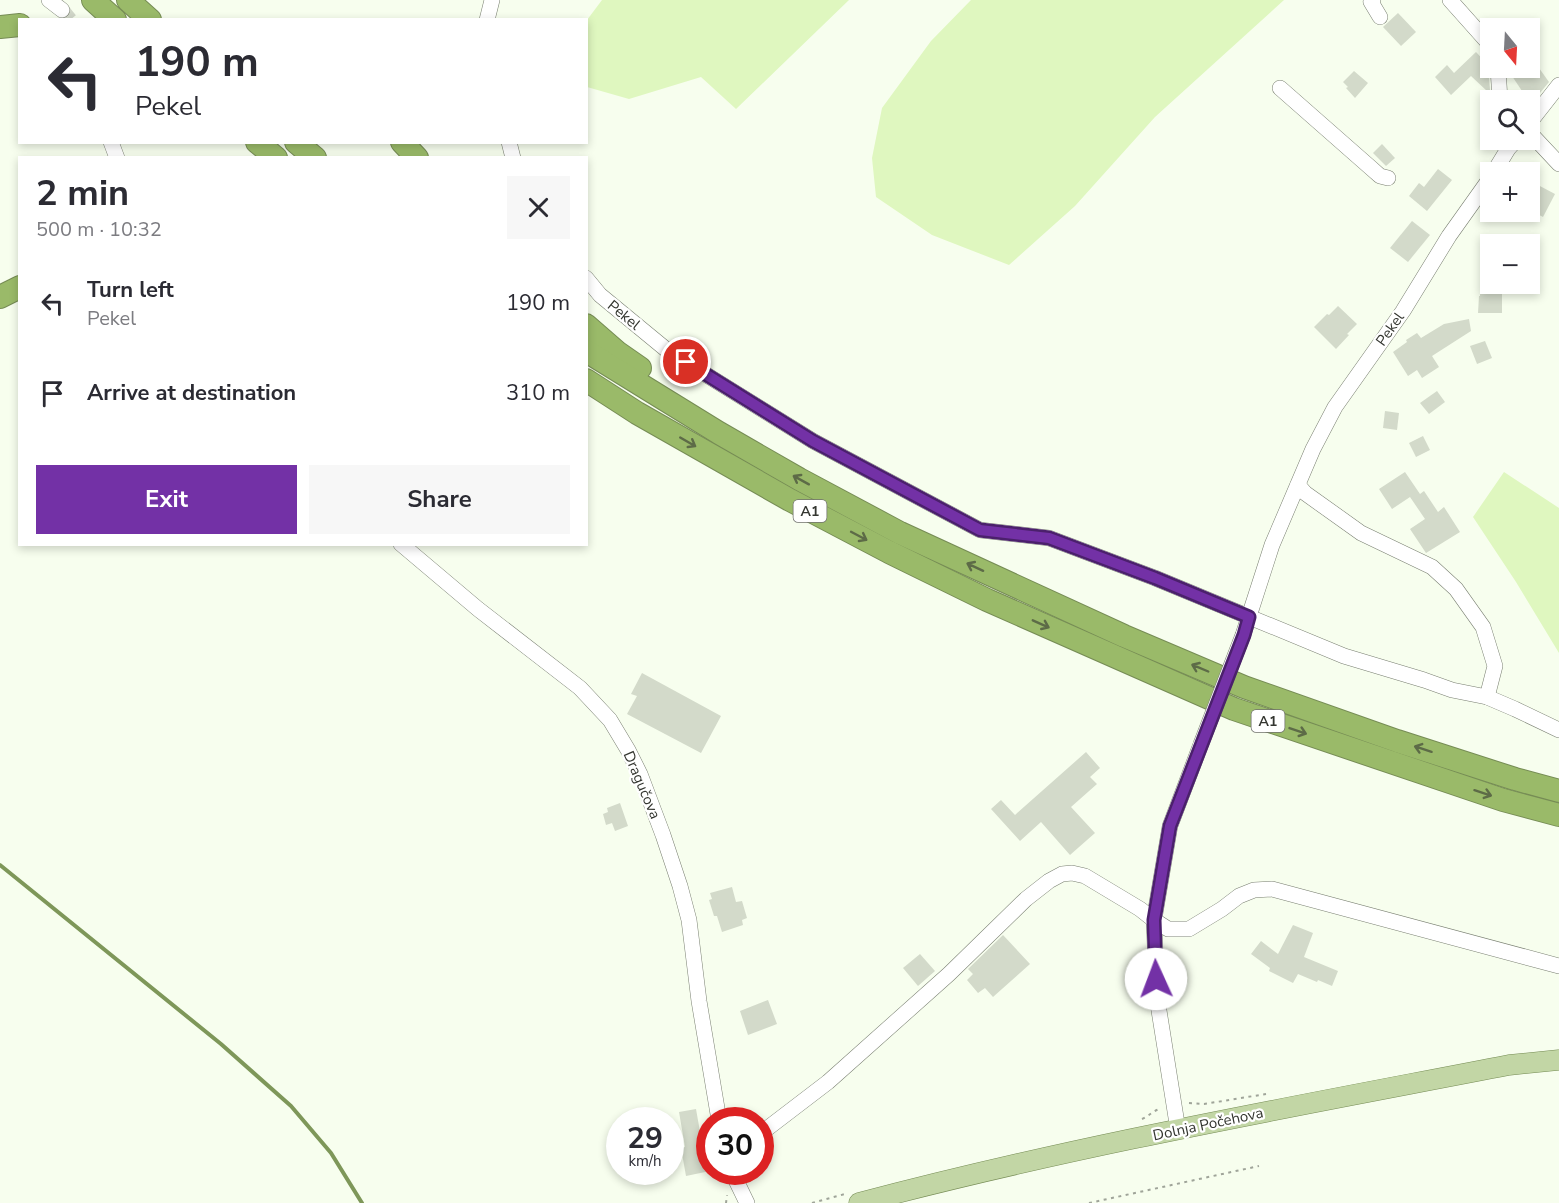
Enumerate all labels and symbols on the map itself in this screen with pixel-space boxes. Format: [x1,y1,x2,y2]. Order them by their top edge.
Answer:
north arrow [1480,18,1540,78]
street label: Pekel [603,296,645,335]
street label: Pekel [1371,308,1409,350]
pin [660,336,711,387]
one-way arrow [679,436,696,448]
one-way arrow [793,474,810,486]
road number: A1 [794,500,826,522]
one-way arrow [849,531,867,543]
one-way arrow [967,561,985,573]
one-way arrow [1031,619,1049,630]
one-way arrow [1192,662,1210,673]
road number: A1 [1252,710,1284,732]
one-way arrow [1288,726,1307,737]
one-way arrow [1414,743,1433,754]
street label: Dragučova [619,748,665,822]
one-way arrow [1473,788,1492,799]
position arrow [1124,947,1188,1011]
street label: Dolnja Počehova [1151,1103,1265,1145]
speed limit sign: 30 [696,1107,774,1185]

